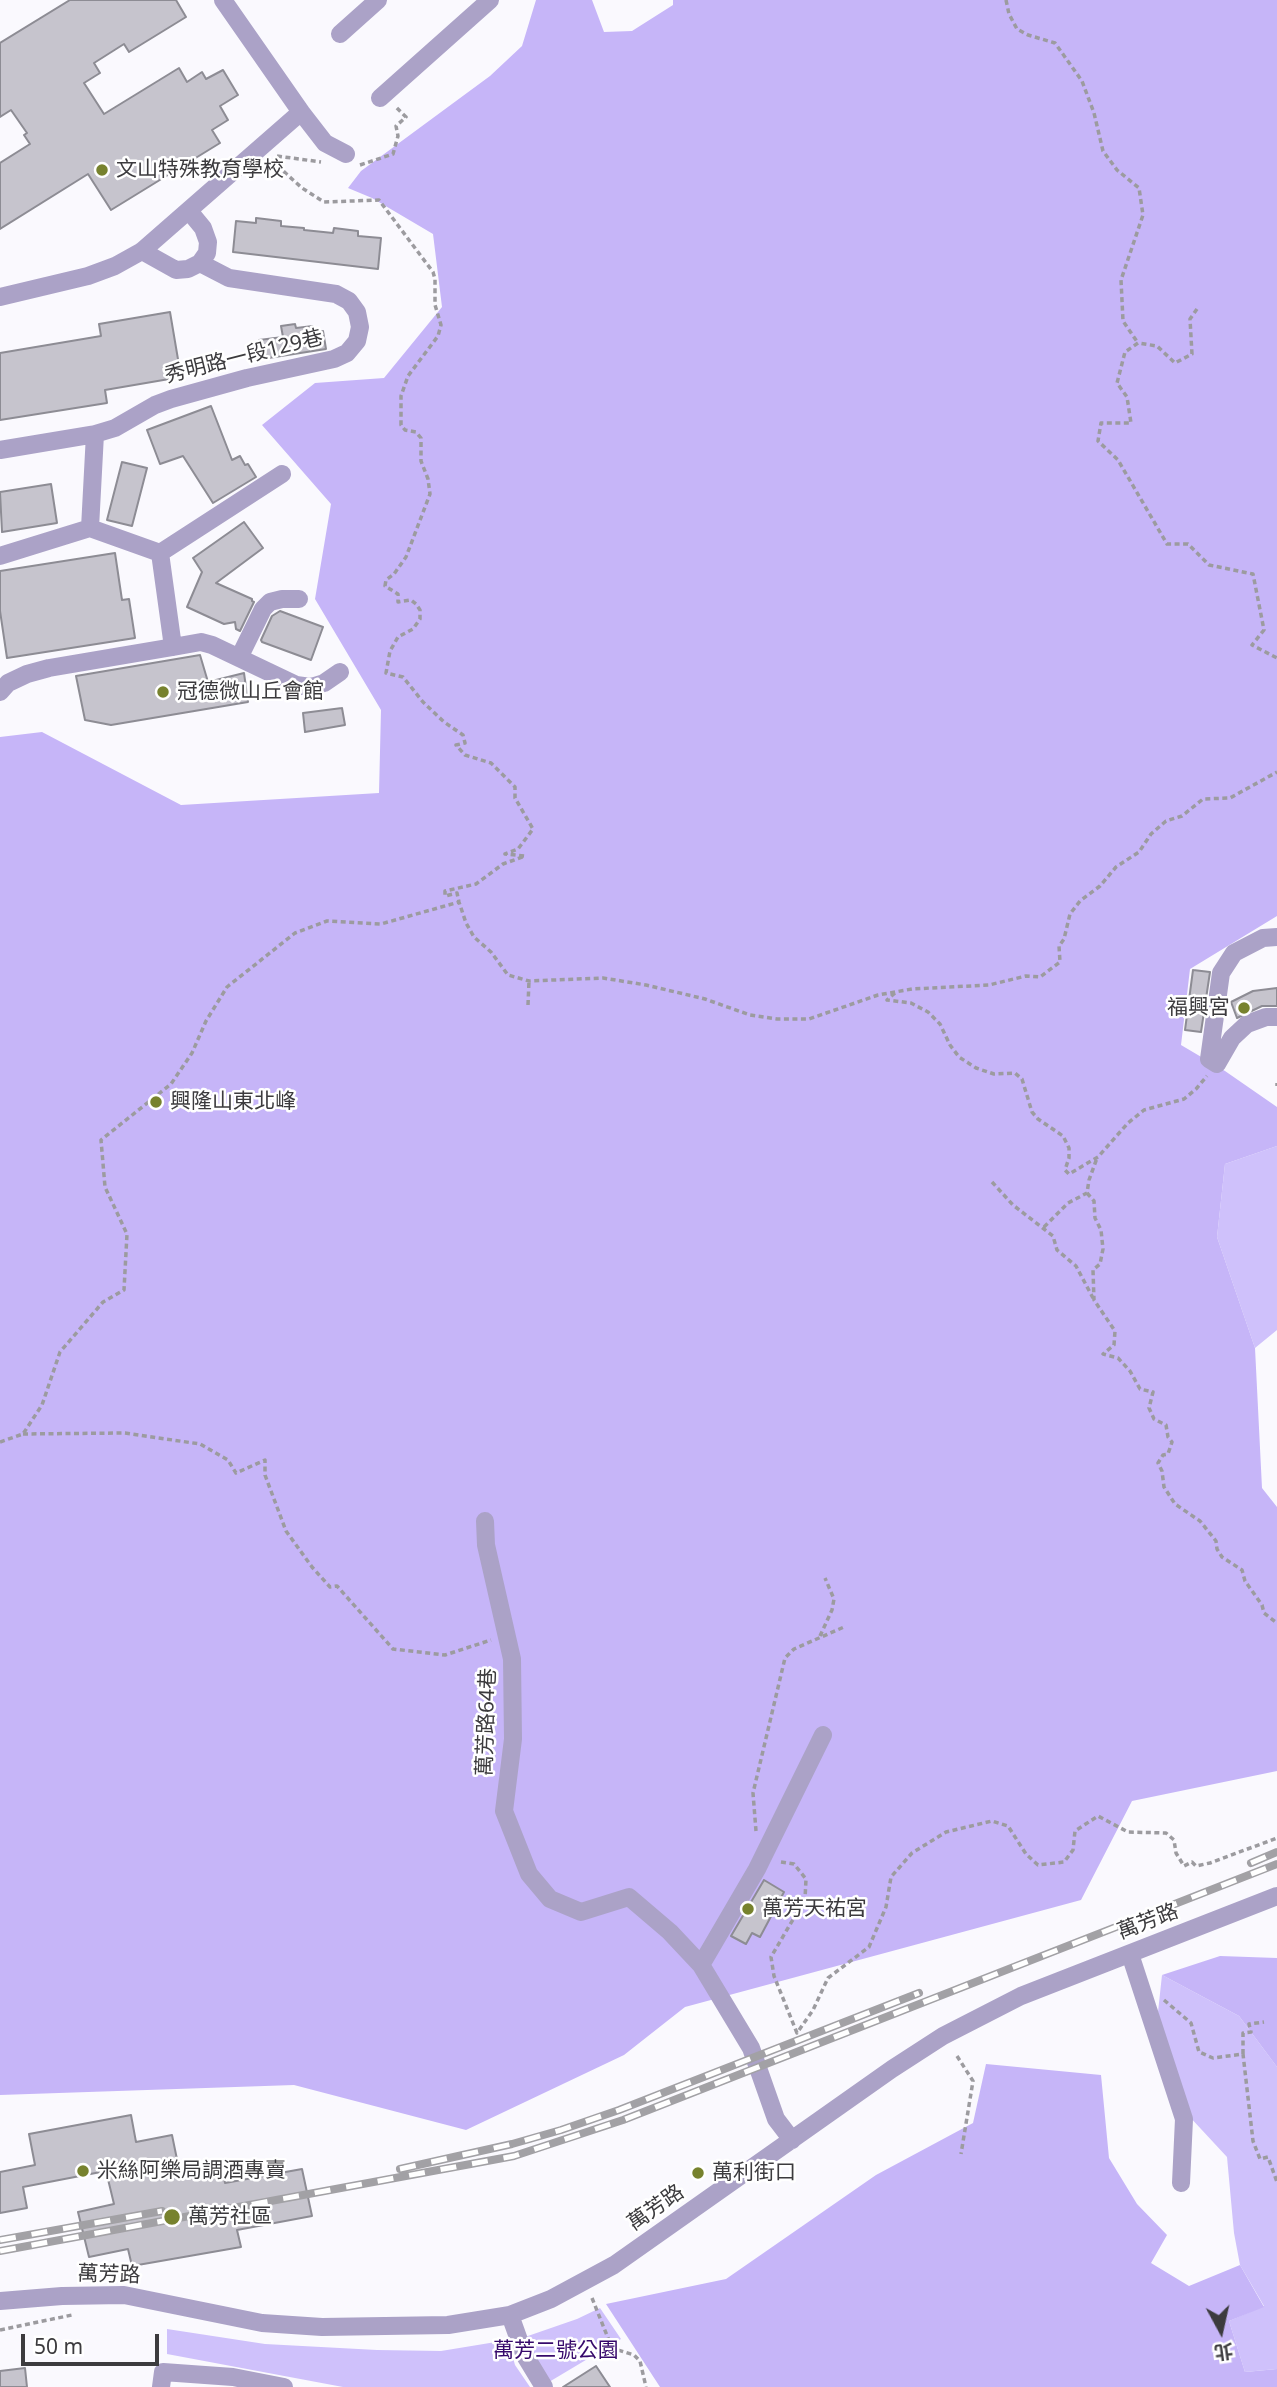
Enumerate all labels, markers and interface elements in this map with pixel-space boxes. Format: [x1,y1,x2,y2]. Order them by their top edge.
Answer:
place label: 文山特殊教育學校 [116,157,284,183]
marker: 文山特殊教育學校 [94,162,110,178]
street label: 秀明路一段129巷 [162,325,326,389]
place label: 冠德微山丘會館 [177,679,324,705]
marker: 冠德微山丘會館 [155,684,171,700]
place label: 福興宮 [1167,995,1230,1021]
marker: 福興宮 [1236,1000,1252,1016]
place label: 興隆山東北峰 [170,1089,296,1115]
marker: 興隆山東北峰 [148,1094,164,1110]
street label: 萬芳路64巷 [473,1668,501,1776]
place label: 萬芳天祐宮 [762,1896,867,1922]
street label: 萬芳路 [1114,1899,1182,1945]
marker: 萬芳天祐宮 [740,1901,756,1917]
place label: 米絲阿樂局調酒專賣 [97,2158,286,2184]
place label: 萬利街口 [712,2160,796,2186]
marker: 米絲阿樂局調酒專賣 [75,2163,91,2179]
marker: 萬利街口 [690,2165,706,2181]
street label: 萬芳路 [623,2180,689,2236]
place label: 萬芳社區 [188,2204,272,2230]
marker: 萬芳社區 [162,2207,182,2227]
street label: 萬芳路 [77,2261,141,2289]
north arrow [1186,2296,1256,2366]
scale bar [24,2320,163,2364]
text: 50 m [34,2332,83,2360]
park label: 萬芳二號公園 [493,2338,619,2364]
text: 北 [1213,2338,1235,2366]

